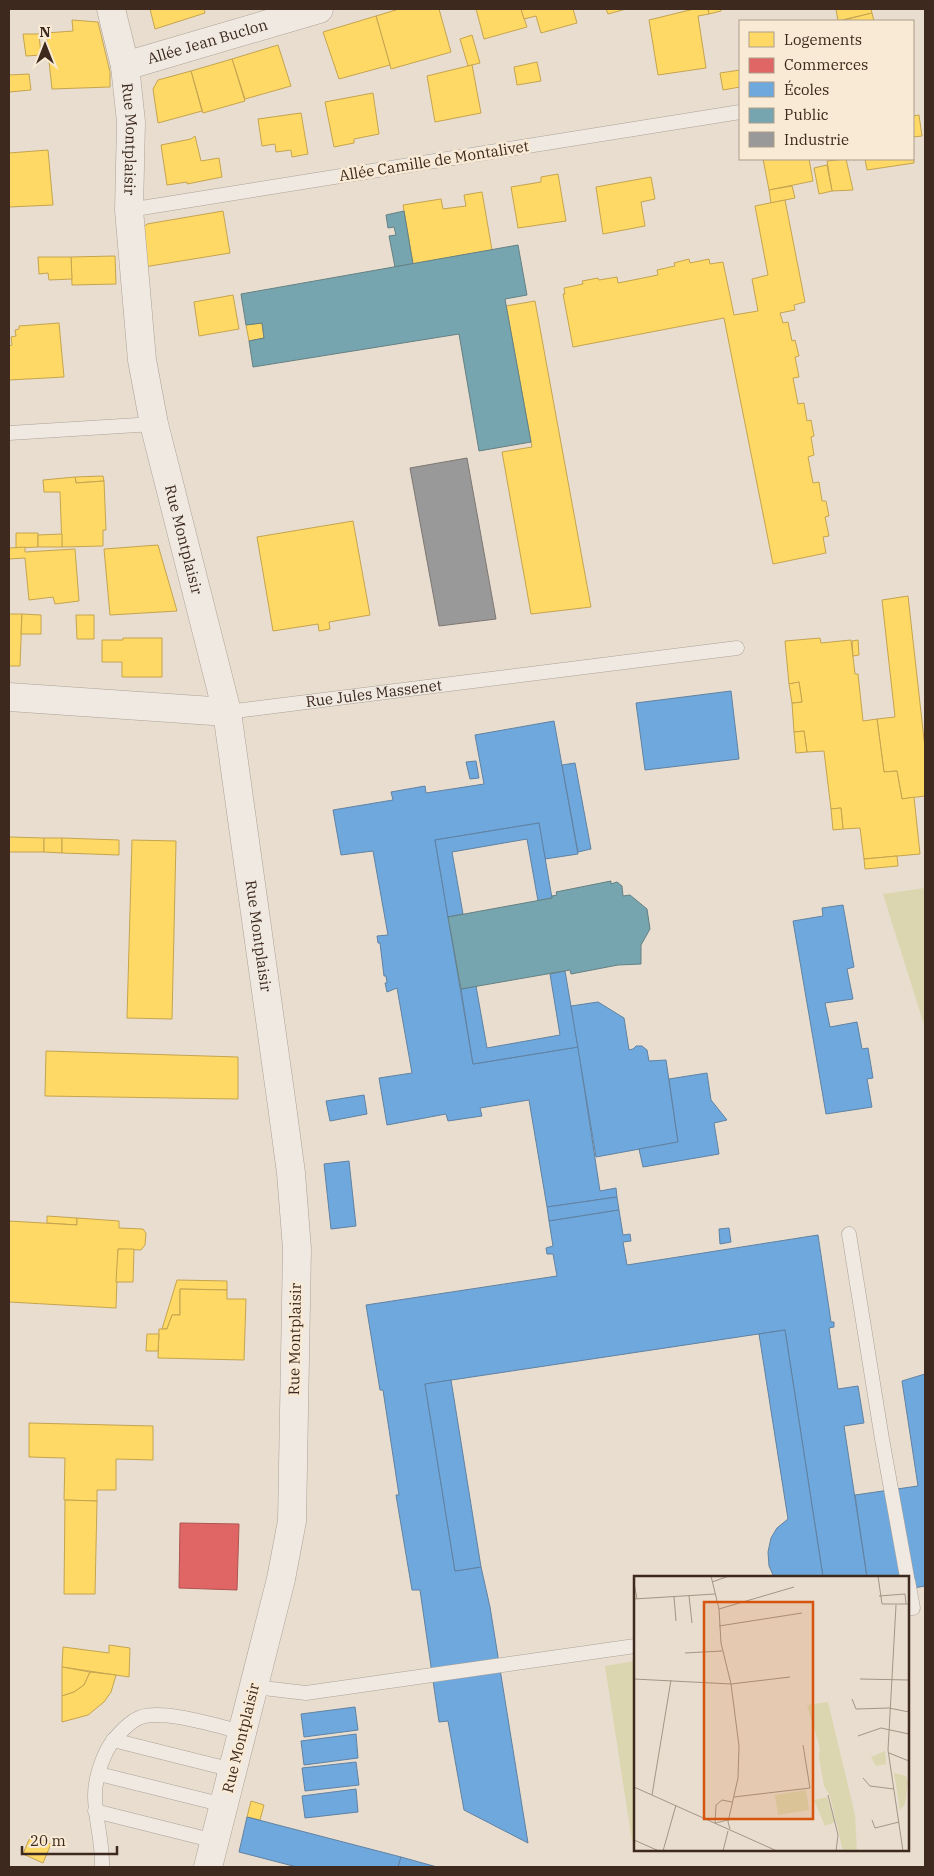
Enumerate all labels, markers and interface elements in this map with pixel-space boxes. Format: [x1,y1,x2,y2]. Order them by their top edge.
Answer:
street label: Allée Jean Buclon [145,15,270,68]
north arrow [20,20,70,70]
legend [739,20,914,160]
text: N [39,23,51,41]
text: Logements [784,30,862,49]
text: Commerces [784,55,868,74]
text: Écoles [784,80,829,99]
street label: Rue Montplaisir [118,82,141,196]
text: Public [784,105,829,124]
text: Industrie [784,130,849,149]
street label: Allée Camille de Montalivet [338,136,530,185]
street label: Rue Montplaisir [161,483,207,597]
street label: Rue Jules Massenet [305,675,443,711]
street label: Rue Montplaisir [242,879,276,993]
street label: Rue Montplaisir [284,1282,305,1395]
inset map [634,1576,909,1851]
street label: Rue Montplaisir [218,1681,263,1795]
scale bar [22,1824,118,1856]
text: 20 m [30,1831,66,1850]

